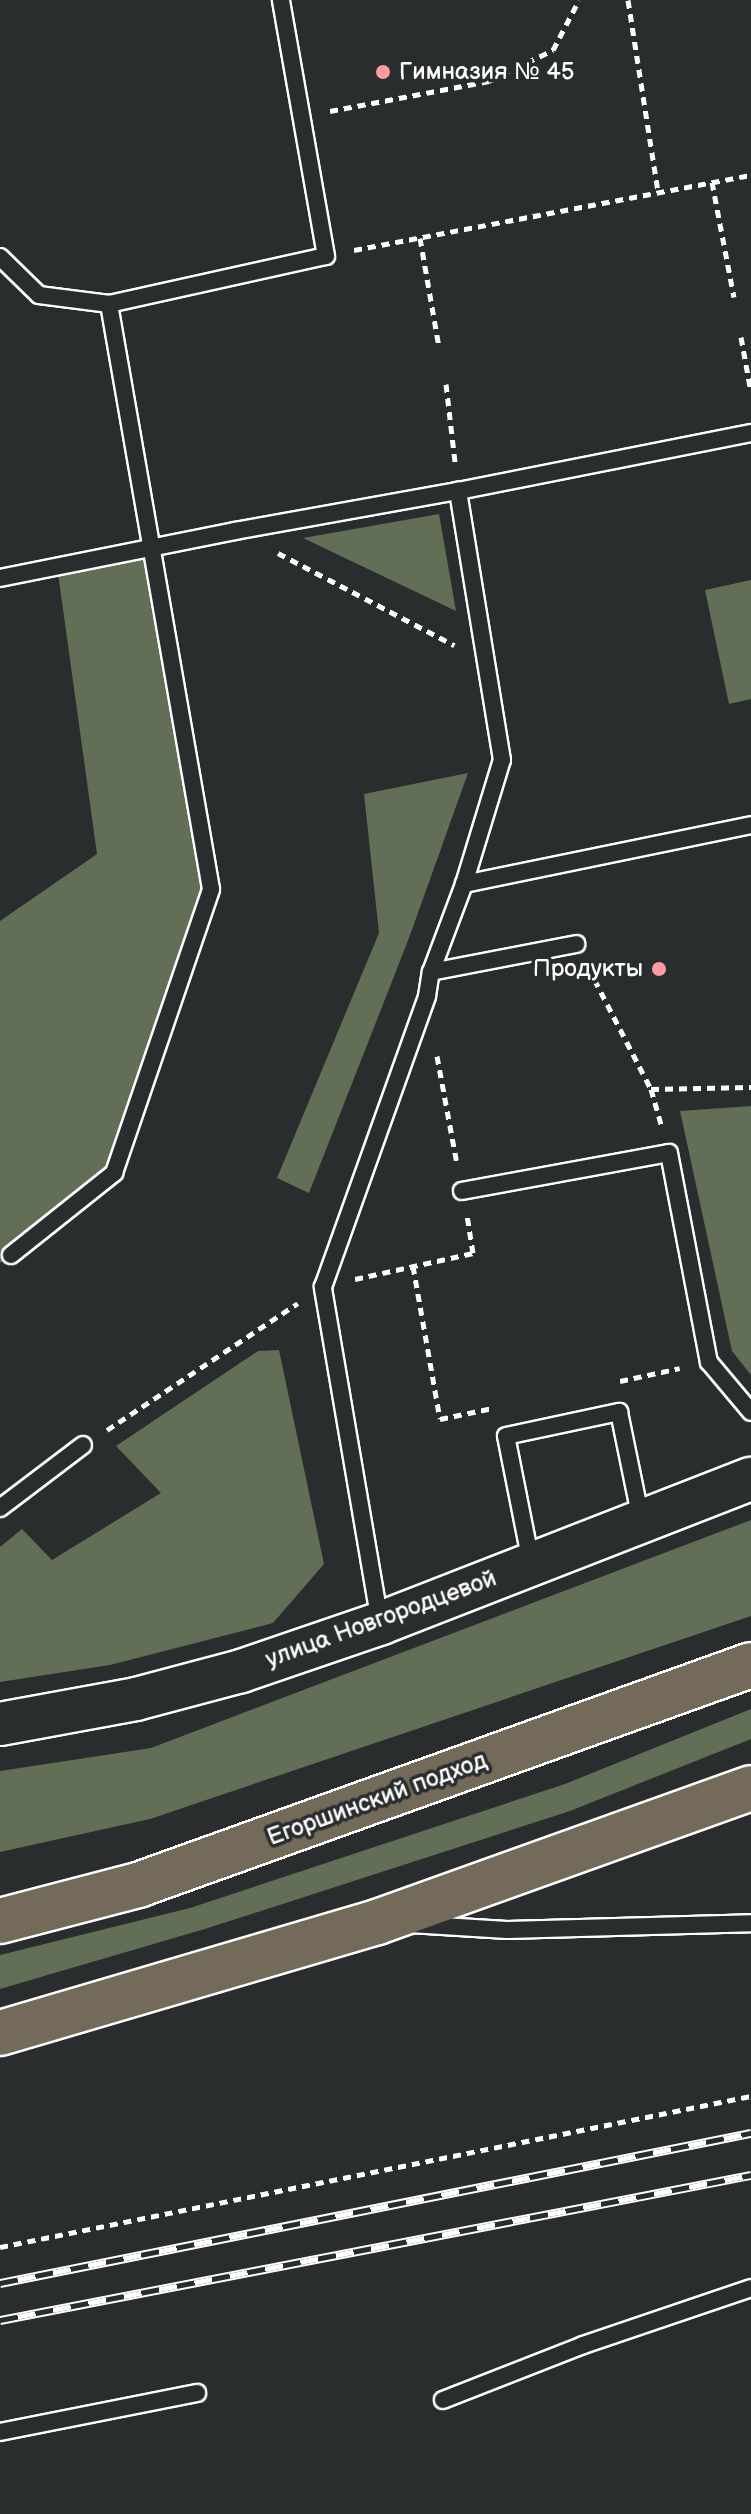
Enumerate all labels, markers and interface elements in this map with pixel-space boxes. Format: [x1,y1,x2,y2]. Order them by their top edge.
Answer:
place label: Гимназия № 45 [399,58,575,86]
marker: Гимназия № 45 [374,63,392,81]
place label: Продукты [533,955,643,983]
marker: Продукты [650,960,668,978]
street label: улица Новгородцевой [262,1564,500,1674]
street label: Егоршинский подход [263,1746,491,1852]

